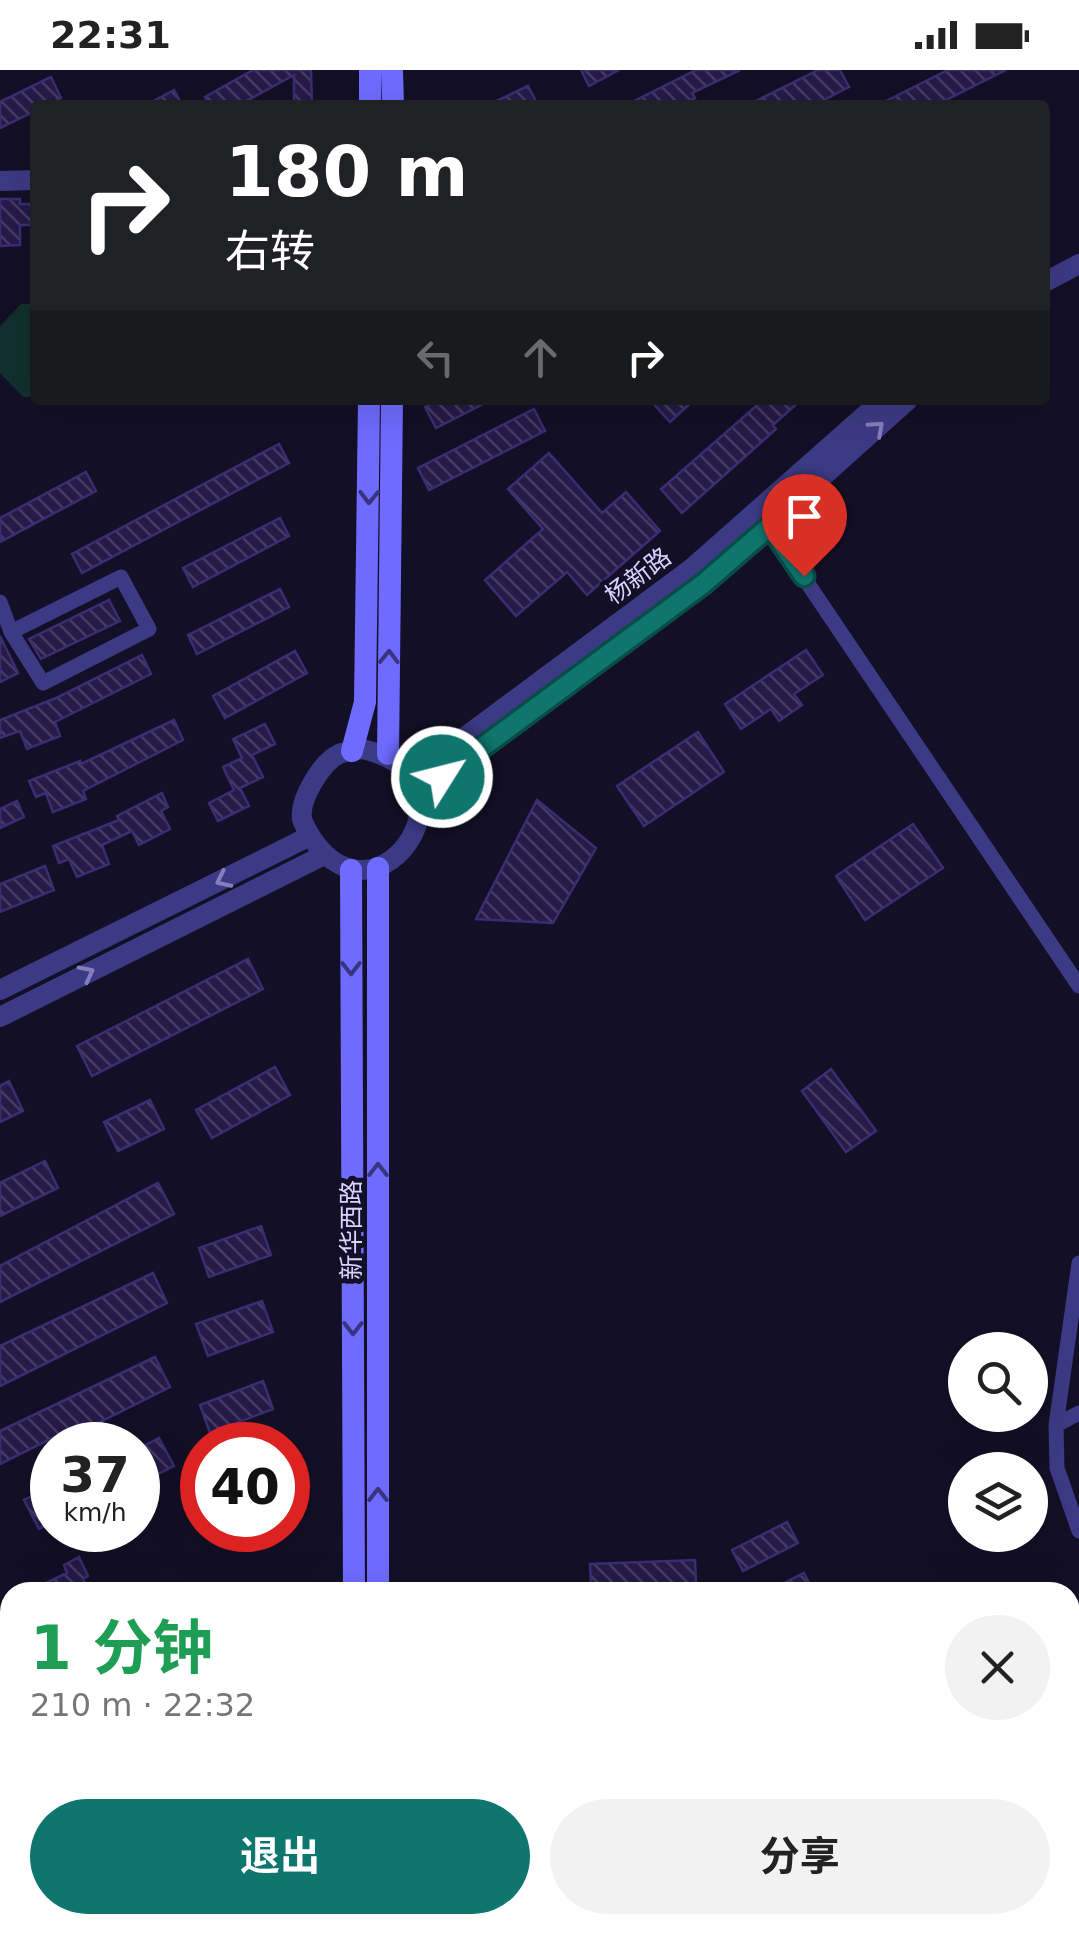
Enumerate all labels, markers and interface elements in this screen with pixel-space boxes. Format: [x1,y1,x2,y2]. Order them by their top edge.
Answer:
text: 22:31 [50,13,171,57]
text: 180 m [225,131,468,213]
icon: right [60,140,190,270]
text: 右转 [225,225,315,278]
icon: left [408,330,463,385]
icon: ahead [513,330,568,385]
icon: right [618,330,673,385]
one-way arrow [865,422,884,440]
pin [762,474,847,577]
icon: arrive [777,489,832,544]
one-way arrow [358,490,379,506]
street label: 杨新路 [599,542,677,610]
one-way arrow [378,648,400,664]
position arrow [390,725,494,829]
one-way arrow [215,867,233,887]
one-way arrow [340,960,362,976]
one-way arrow [77,966,95,985]
one-way arrow [367,1162,389,1178]
street label: 新华西路 [337,1180,366,1280]
one-way arrow [342,1320,364,1336]
map controls [948,1332,1048,1552]
button: search [948,1332,1048,1432]
speed limit sign: 40 [180,1422,310,1552]
text: 37 [60,1446,130,1504]
button: layers [948,1452,1048,1552]
one-way arrow [367,1487,389,1502]
text: km/h [63,1498,127,1527]
text: 1 分钟 [30,1613,213,1683]
button: close [945,1615,1050,1720]
text: 210 m · 22:32 [30,1686,255,1724]
button: 退出 [30,1799,530,1914]
button: 分享 [550,1799,1050,1914]

